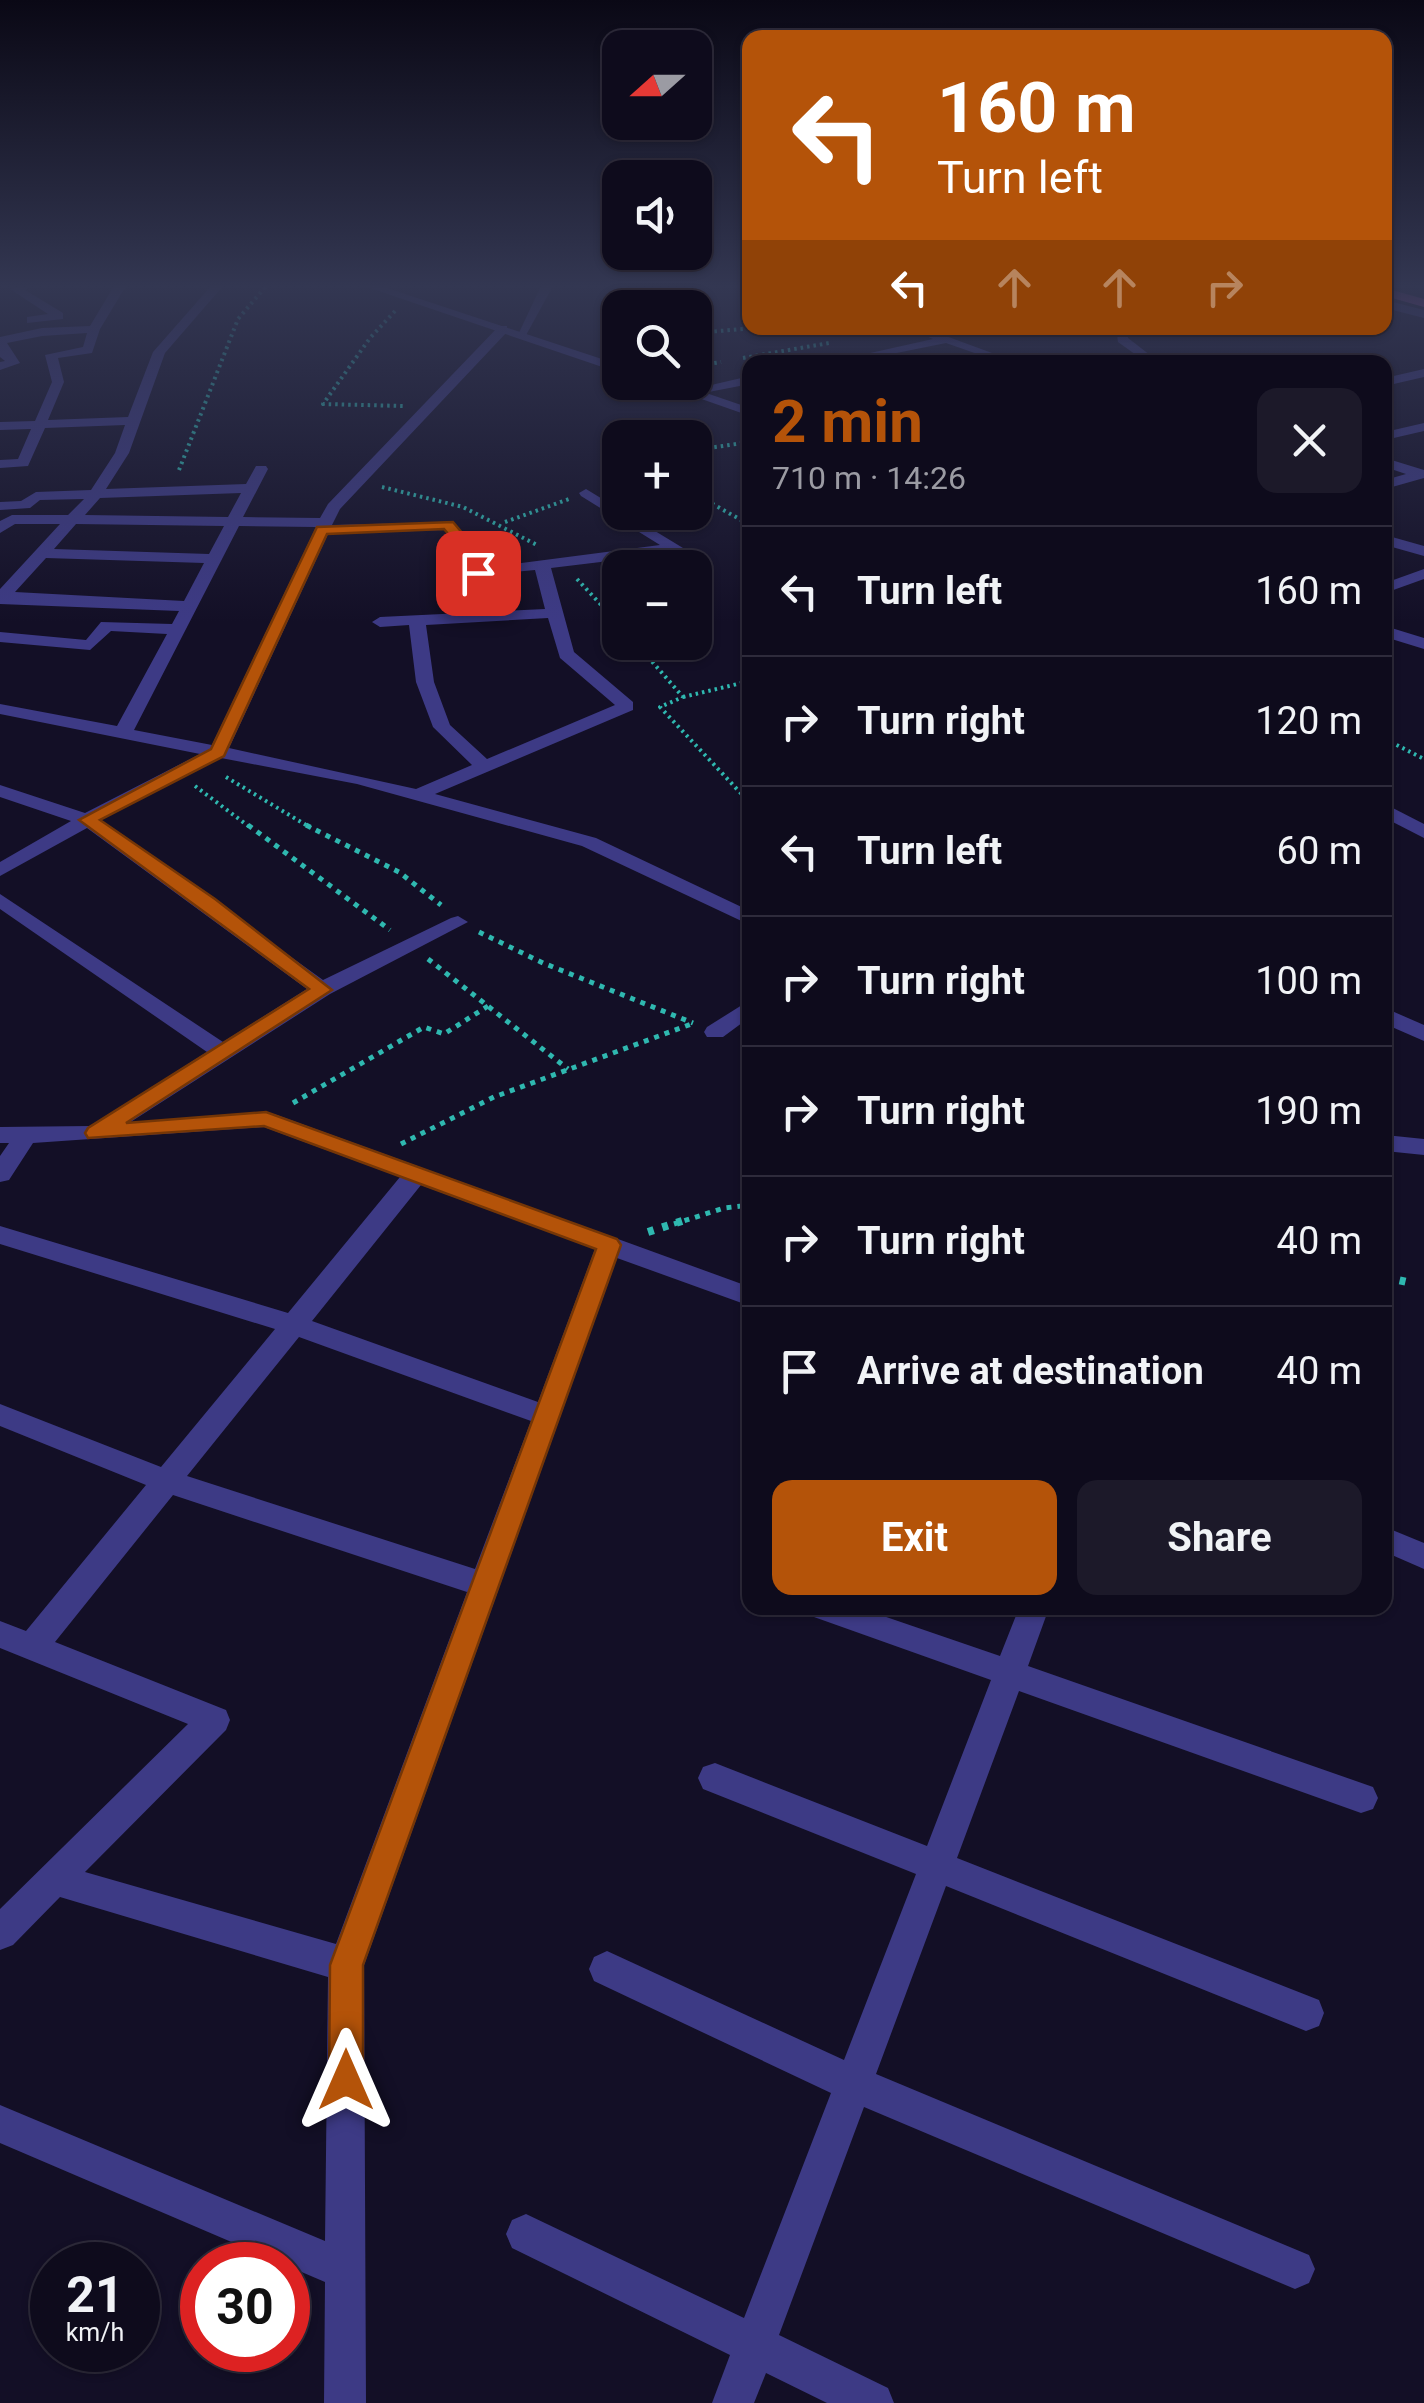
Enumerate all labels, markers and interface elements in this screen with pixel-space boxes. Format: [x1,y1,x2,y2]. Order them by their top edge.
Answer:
north arrow [602,30,712,140]
map controls [602,30,712,660]
text: 160 m [937,67,1136,149]
icon: left [772,70,902,200]
text: Turn left [937,151,1103,204]
button: sound [602,160,712,270]
icon: left [882,260,937,315]
icon: ahead [987,260,1042,315]
icon: ahead [1092,260,1147,315]
icon: right [1197,260,1252,315]
button: search [602,290,712,400]
text: 2 min [772,386,923,457]
button: close [1257,388,1362,493]
button: + [602,420,712,530]
text: 710 m · 14:26 [772,459,966,497]
pin [436,531,521,616]
icon: arrive [451,546,506,601]
button: − [602,550,712,660]
icon: left [772,564,827,619]
text: Turn left [857,569,1002,613]
text: 160 m [1255,569,1362,613]
icon: right [772,694,827,749]
text: Turn right [857,699,1025,743]
text: 120 m [1255,699,1362,743]
icon: left [772,824,827,879]
text: Turn left [857,829,1002,873]
text: 60 m [1277,829,1362,873]
icon: right [772,954,827,1009]
text: Turn right [857,959,1025,1003]
text: 100 m [1255,959,1362,1003]
icon: right [772,1084,827,1139]
text: Turn right [857,1089,1025,1133]
text: 190 m [1255,1089,1362,1133]
icon: right [772,1214,827,1269]
text: Turn right [857,1219,1025,1263]
text: 40 m [1277,1219,1362,1263]
icon: arrive [772,1344,827,1399]
text: Arrive at destination [857,1349,1204,1393]
text: 40 m [1277,1349,1362,1393]
button: Exit [772,1480,1057,1595]
button: Share [1077,1480,1362,1595]
position arrow [294,2028,398,2132]
speed limit sign: 30 [180,2242,310,2372]
text: 21 [66,2266,124,2324]
text: km/h [66,2318,124,2347]

